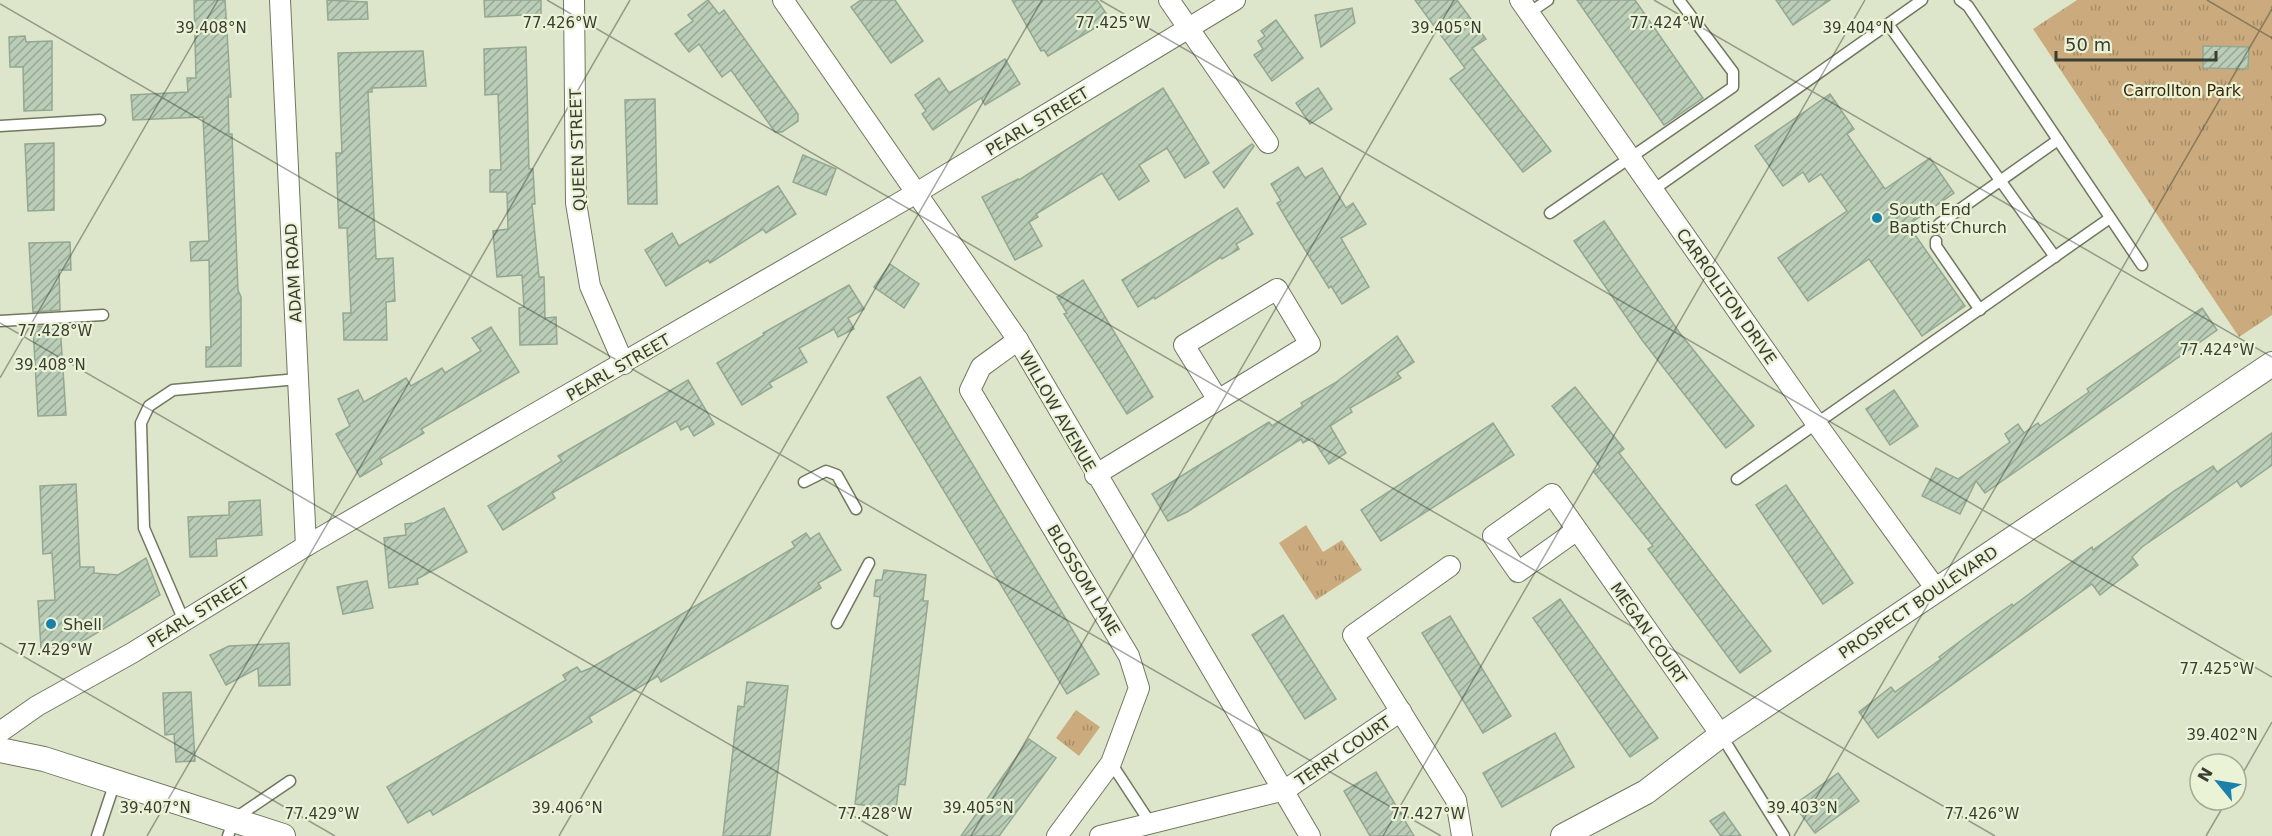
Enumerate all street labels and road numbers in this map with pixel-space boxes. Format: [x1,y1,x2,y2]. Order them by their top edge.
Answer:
street label: PEARL STREET [982,83,1092,160]
street label: QUEEN STREET [566,88,589,212]
street label: ADAM ROAD [281,223,306,323]
street label: CARROLLTON DRIVE [1673,225,1781,368]
street label: PEARL STREET [563,330,674,405]
street label: WILLOW AVENUE [1015,348,1100,475]
street label: BLOSSOM LANE [1043,521,1124,639]
street label: PROSPECT BOULEVARD [1835,542,2001,663]
street label: PEARL STREET [144,573,253,651]
street label: MEGAN COURT [1607,579,1691,688]
street label: TERRY COURT [1291,712,1395,791]

